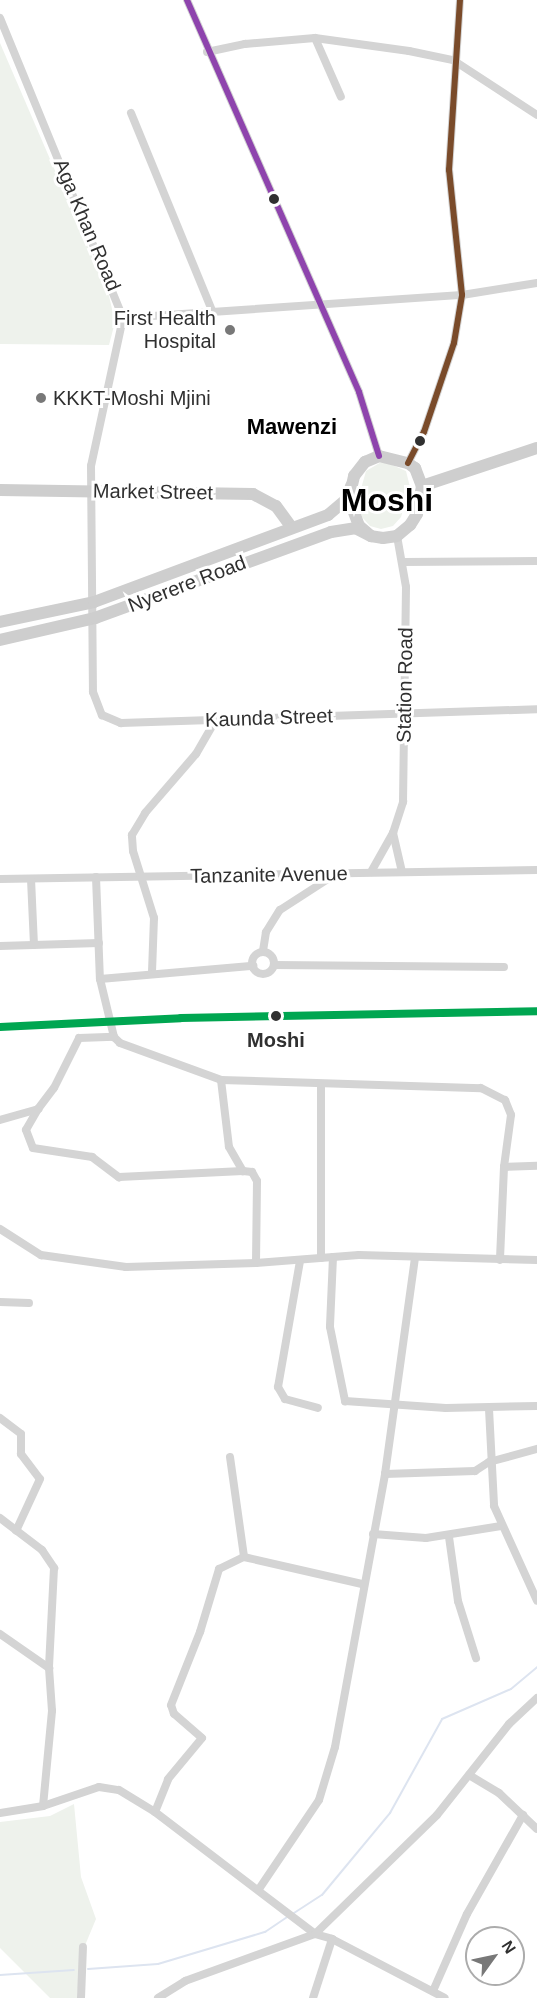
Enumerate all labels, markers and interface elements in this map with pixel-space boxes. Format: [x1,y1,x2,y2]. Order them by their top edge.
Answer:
street label: Aga Khan Road [48,155,126,295]
unlabelled marker [268,193,280,205]
place label: First Health Hospital [114,306,216,353]
marker: First Health Hospital [221,321,239,339]
place label: KKKT-Moshi Mjini [53,386,211,410]
marker: KKKT-Moshi Mjini [34,391,48,405]
district label: Mawenzi [247,414,337,440]
unlabelled marker [414,435,426,447]
street label: Market Street [93,479,213,505]
district label: Moshi [341,481,433,519]
street label: Nyerere Road [125,550,249,618]
street label: Station Road [392,627,418,743]
street label: Kaunda Street [205,704,333,732]
street label: Tanzanite Avenue [189,862,349,888]
marker: Moshi [267,1007,285,1025]
place label: Moshi [247,1028,305,1052]
north arrow [465,1926,525,1986]
text: N [499,1938,519,1956]

